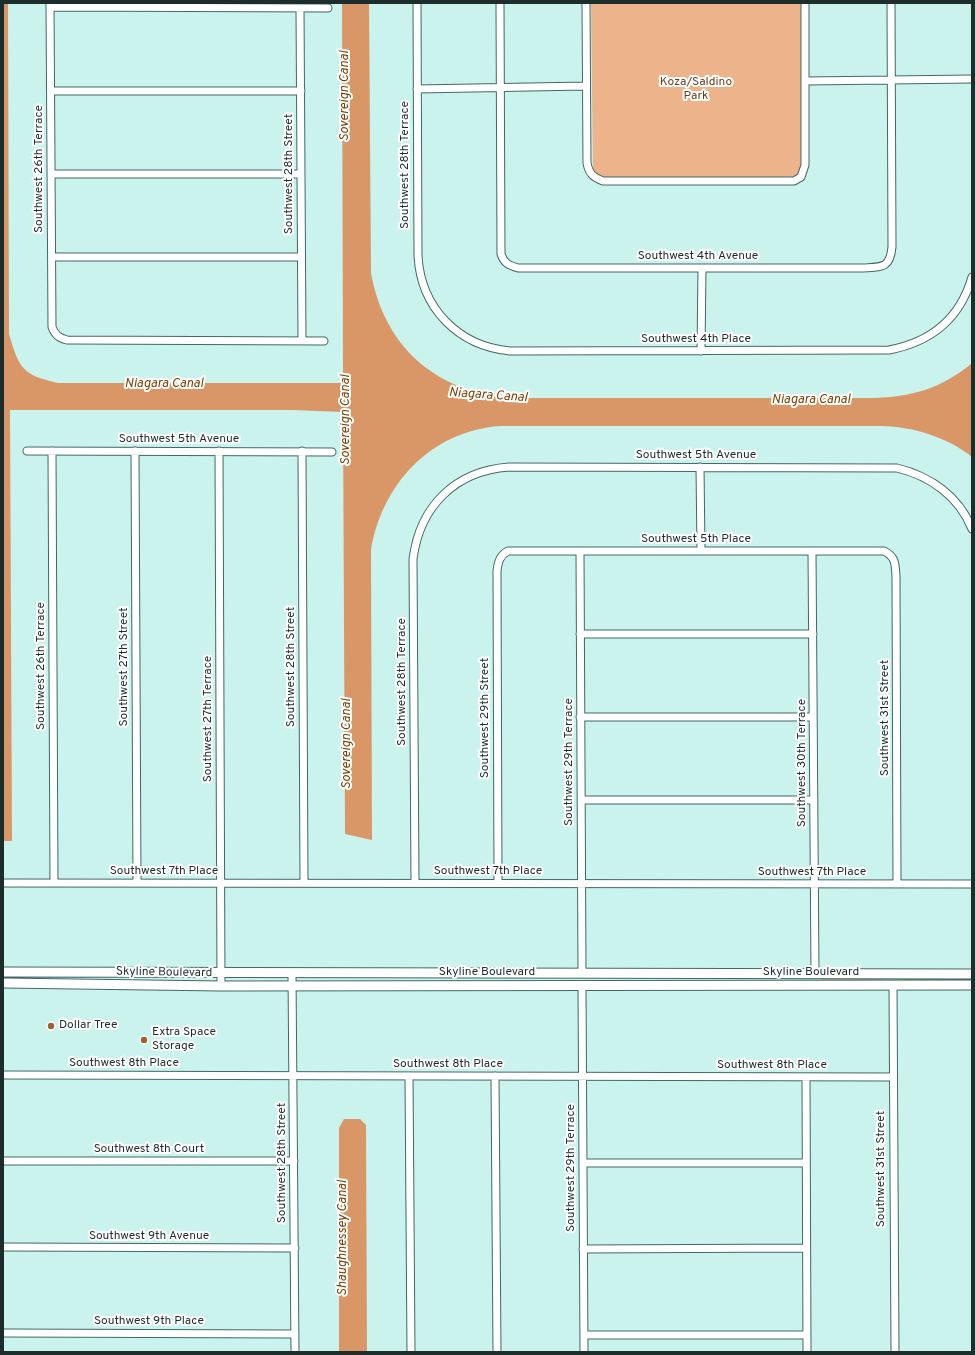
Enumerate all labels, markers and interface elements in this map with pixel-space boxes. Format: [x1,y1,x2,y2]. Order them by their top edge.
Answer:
water label: Sovereign Canal [337,51,353,141]
park label: Koza/Saldino Park [660,76,732,104]
street label: Southwest 28th Terrace [399,101,413,229]
street label: Southwest 26th Terrace [33,105,47,233]
street label: Southwest 28th Street [283,114,297,234]
street label: Southwest 4th Avenue [638,250,758,264]
street label: Southwest 4th Place [641,333,751,347]
water label: Sovereign Canal [338,375,354,465]
water label: Niagara Canal [125,376,203,392]
water label: Niagara Canal [448,385,528,407]
water label: Niagara Canal [772,392,850,408]
street label: Southwest 5th Avenue [119,433,239,447]
street label: Southwest 5th Avenue [636,449,756,463]
street label: Southwest 5th Place [641,533,751,547]
street label: Southwest 26th Terrace [35,602,49,730]
street label: Southwest 27th Street [118,607,132,727]
street label: Southwest 28th Street [285,607,299,727]
street label: Southwest 28th Terrace [396,618,410,746]
street label: Southwest 27th Terrace [202,656,216,782]
street label: Southwest 29th Street [479,658,493,778]
street label: Southwest 31st Street [879,660,893,776]
street label: Southwest 29th Terrace [563,698,577,826]
water label: Sovereign Canal [339,699,355,789]
street label: Southwest 30th Terrace [796,699,810,827]
street label: Southwest 7th Place [110,865,218,879]
street label: Southwest 7th Place [434,865,542,879]
street label: Southwest 7th Place [758,866,866,880]
street label: Skyline Boulevard [116,965,212,981]
street label: Skyline Boulevard [439,966,535,980]
street label: Skyline Boulevard [763,966,859,980]
place label: Dollar Tree [59,1019,117,1033]
marker: Dollar Tree [46,1021,56,1031]
place label: Extra Space Storage [152,1026,216,1054]
marker: Extra Space Storage [139,1035,149,1045]
street label: Southwest 8th Place [69,1057,179,1071]
street label: Southwest 8th Place [393,1058,503,1072]
street label: Southwest 8th Place [717,1059,827,1073]
street label: Southwest 28th Street [276,1103,290,1223]
street label: Southwest 29th Terrace [565,1104,579,1232]
street label: Southwest 31st Street [875,1111,889,1227]
street label: Southwest 8th Court [94,1143,204,1157]
water label: Shaughnessey Canal [335,1180,351,1296]
street label: Southwest 9th Avenue [89,1230,209,1244]
street label: Southwest 9th Place [94,1315,204,1329]

